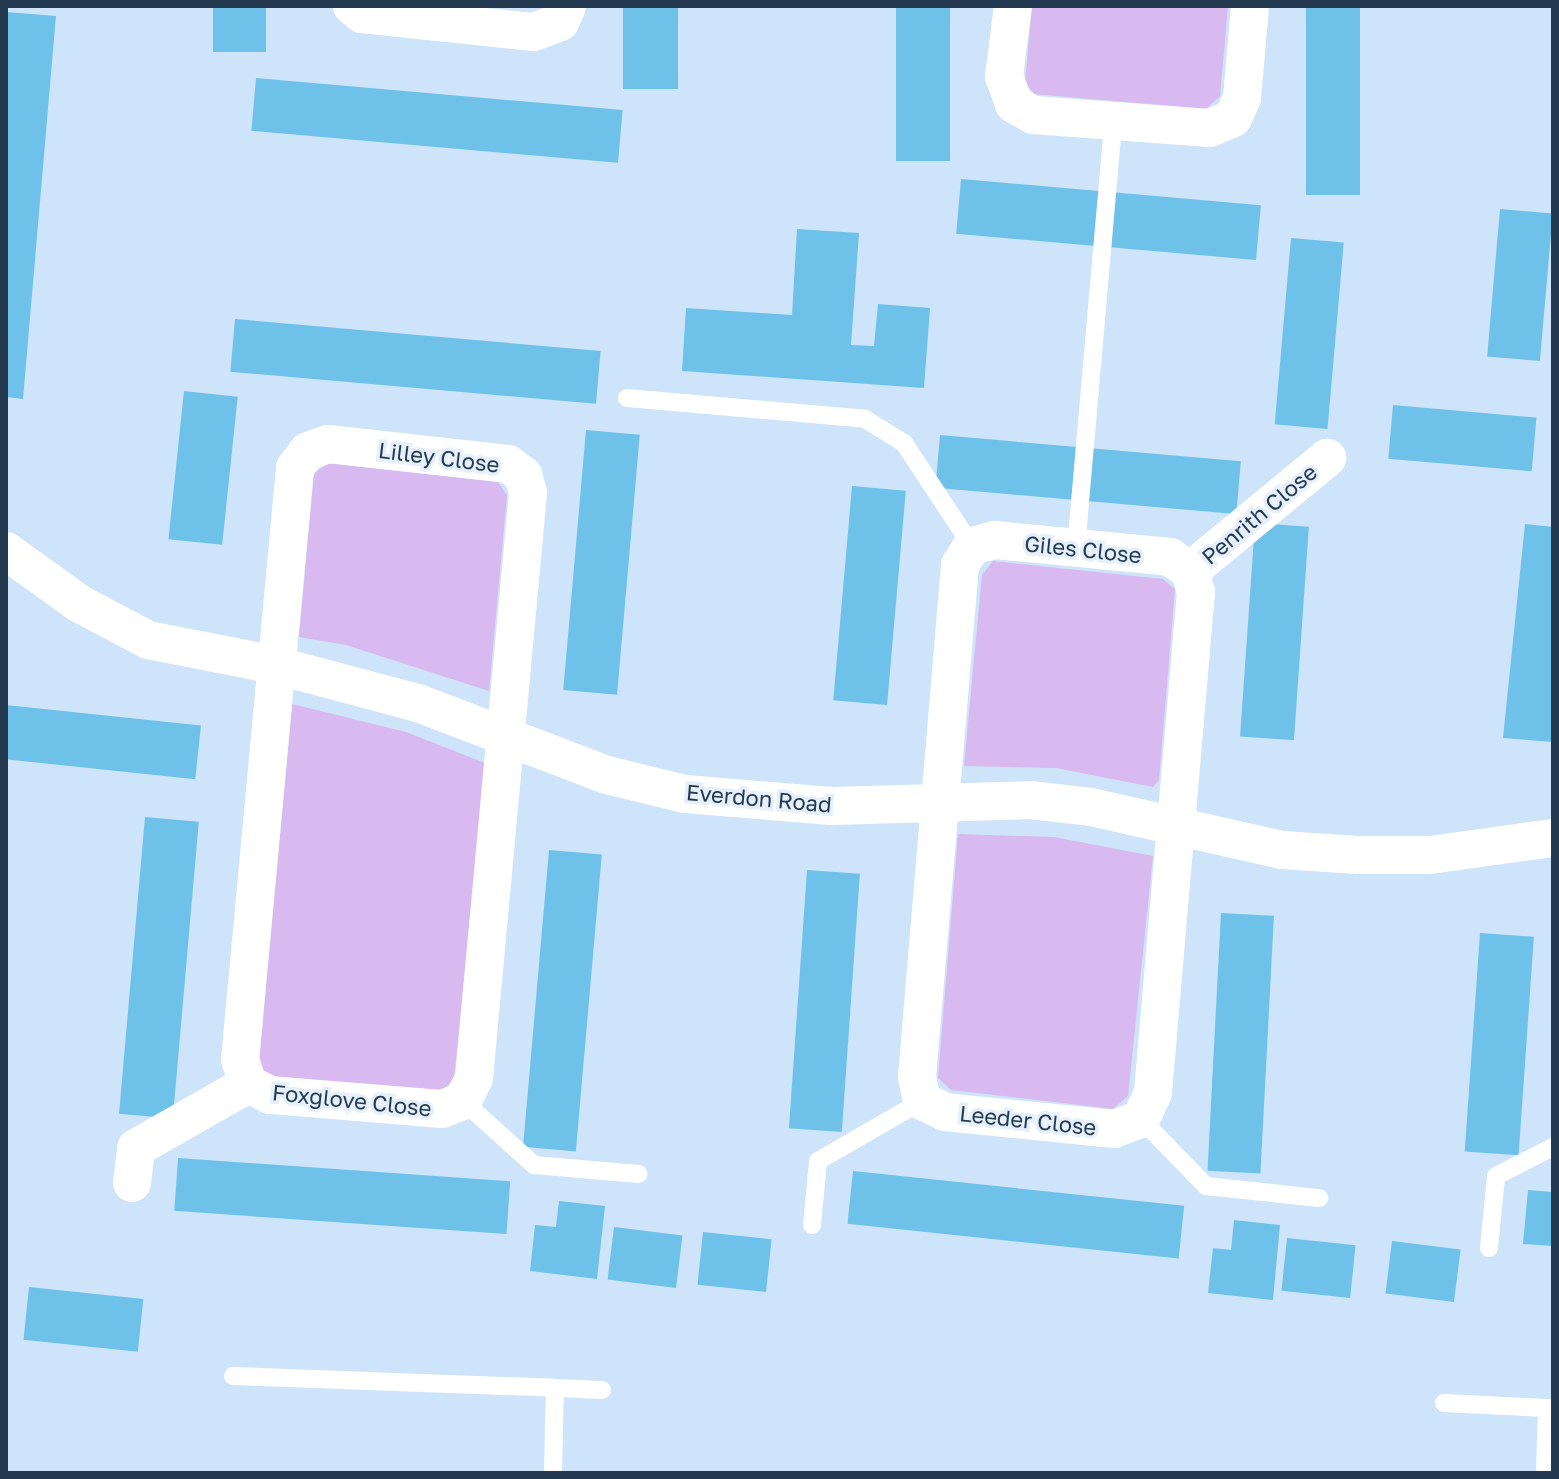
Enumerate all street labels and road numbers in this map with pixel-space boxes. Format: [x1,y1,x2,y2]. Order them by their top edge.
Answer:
street label: Lilley Close [377,436,501,478]
street label: Penrith Close [1196,458,1322,570]
street label: Giles Close [1023,530,1143,568]
street label: Everdon Road [685,778,833,818]
street label: Foxglove Close [271,1079,433,1121]
street label: Leeder Close [958,1100,1098,1140]

